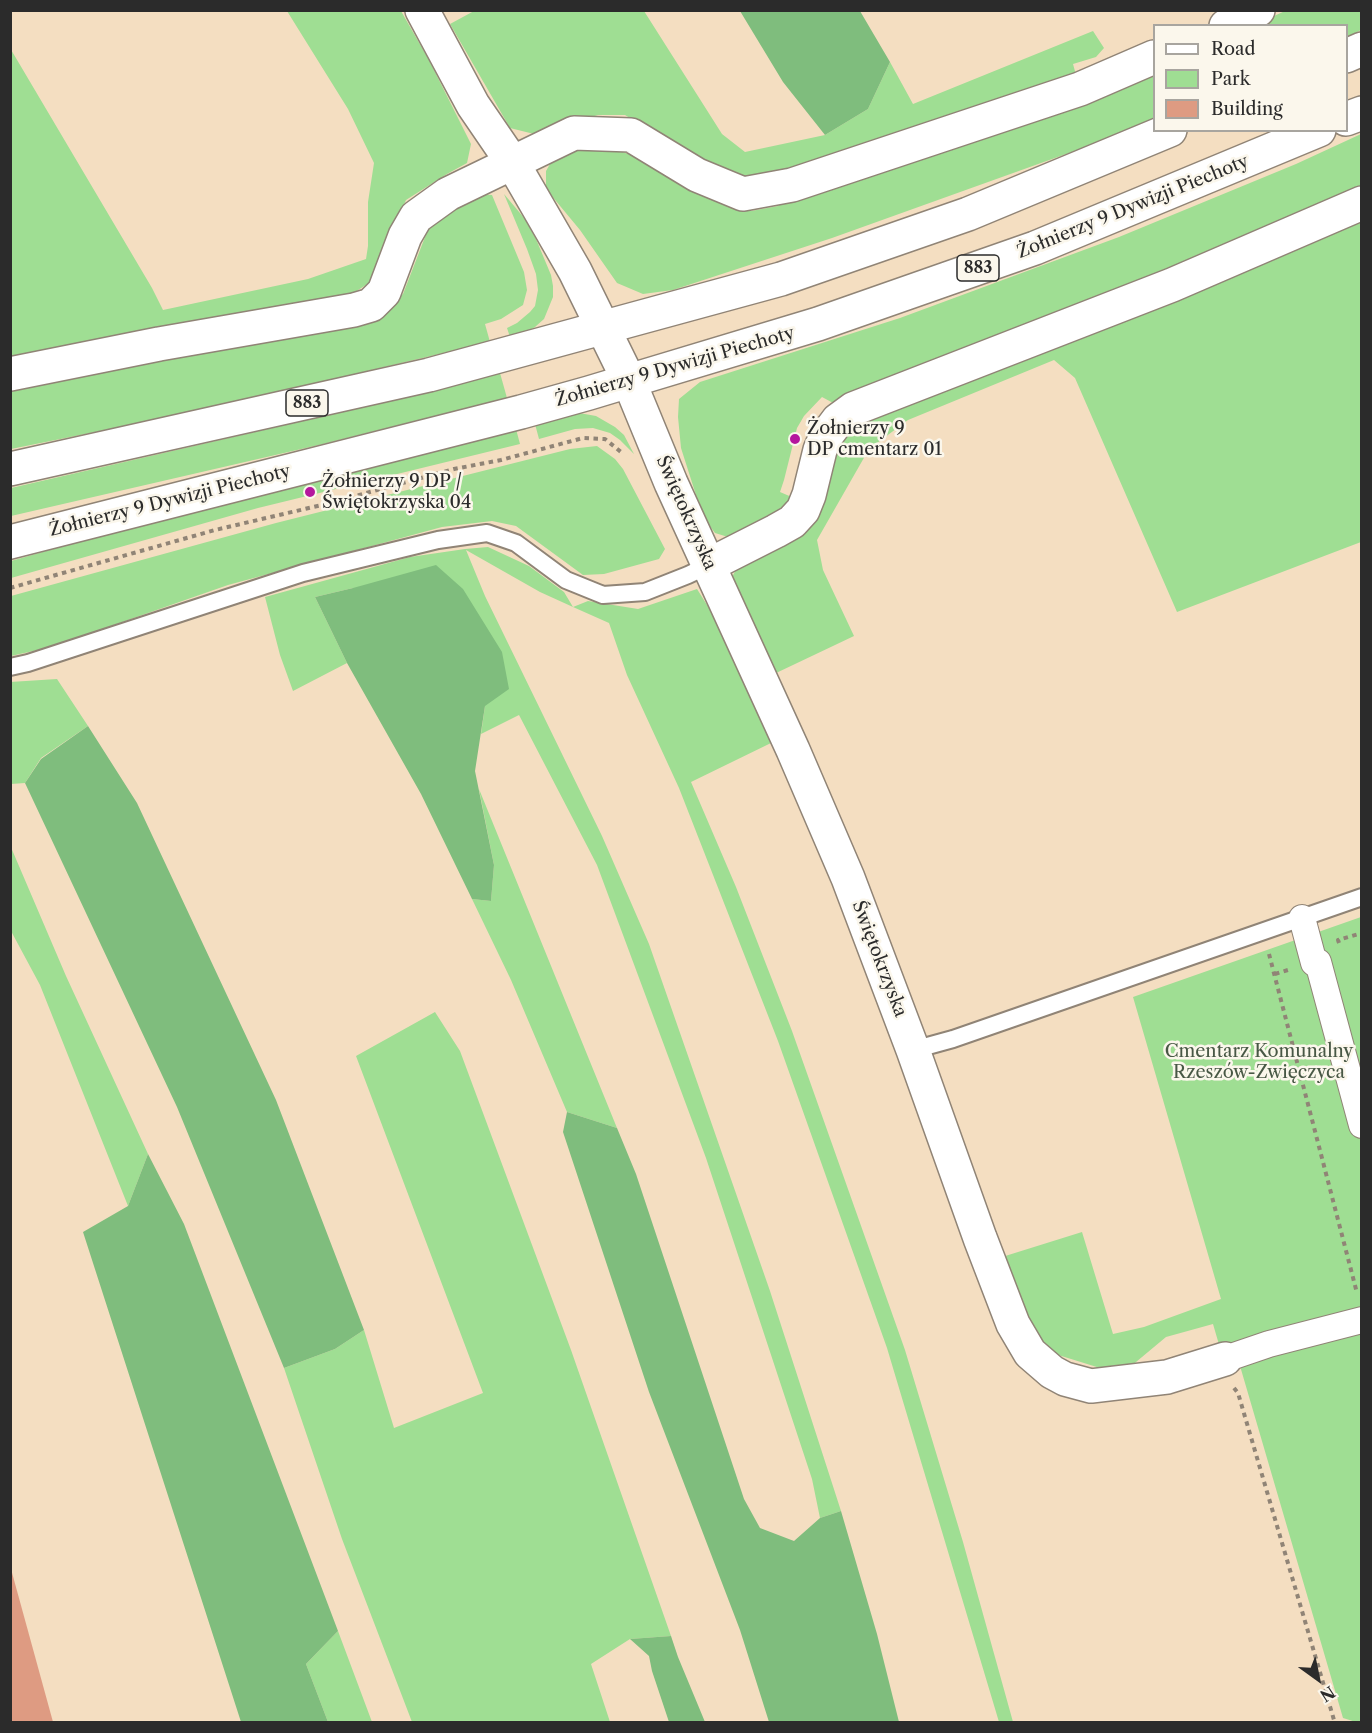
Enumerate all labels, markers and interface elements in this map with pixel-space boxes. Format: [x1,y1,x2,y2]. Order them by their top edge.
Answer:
legend [1153,24,1348,132]
text: Road [1211,38,1256,60]
text: Park [1211,68,1250,90]
text: Building [1211,98,1283,120]
street label: Żołnierzy 9 Dywizji Piechoty [1014,151,1252,263]
road number: 883 [957,255,999,281]
street label: Żołnierzy 9 Dywizji Piechoty [553,322,797,412]
road number: 883 [286,390,328,416]
place label: Żołnierzy 9 DP cmentarz 01 [807,418,942,460]
marker: Żołnierzy 9 DP cmentarz 01 [788,432,802,446]
street label: Świętokrzyska [651,453,721,573]
street label: Żołnierzy 9 Dywizji Piechoty [47,461,293,541]
place label: Żołnierzy 9 DP / Świętokrzyska 04 [322,471,471,514]
marker: Żołnierzy 9 DP / Świętokrzyska 04 [303,485,317,499]
street label: Świętokrzyska [847,898,911,1020]
park label: Cmentarz Komunalny Rzeszów-Zwięczyca [1165,1041,1353,1084]
north arrow [1288,1649,1348,1709]
text: N [1317,1682,1339,1706]

